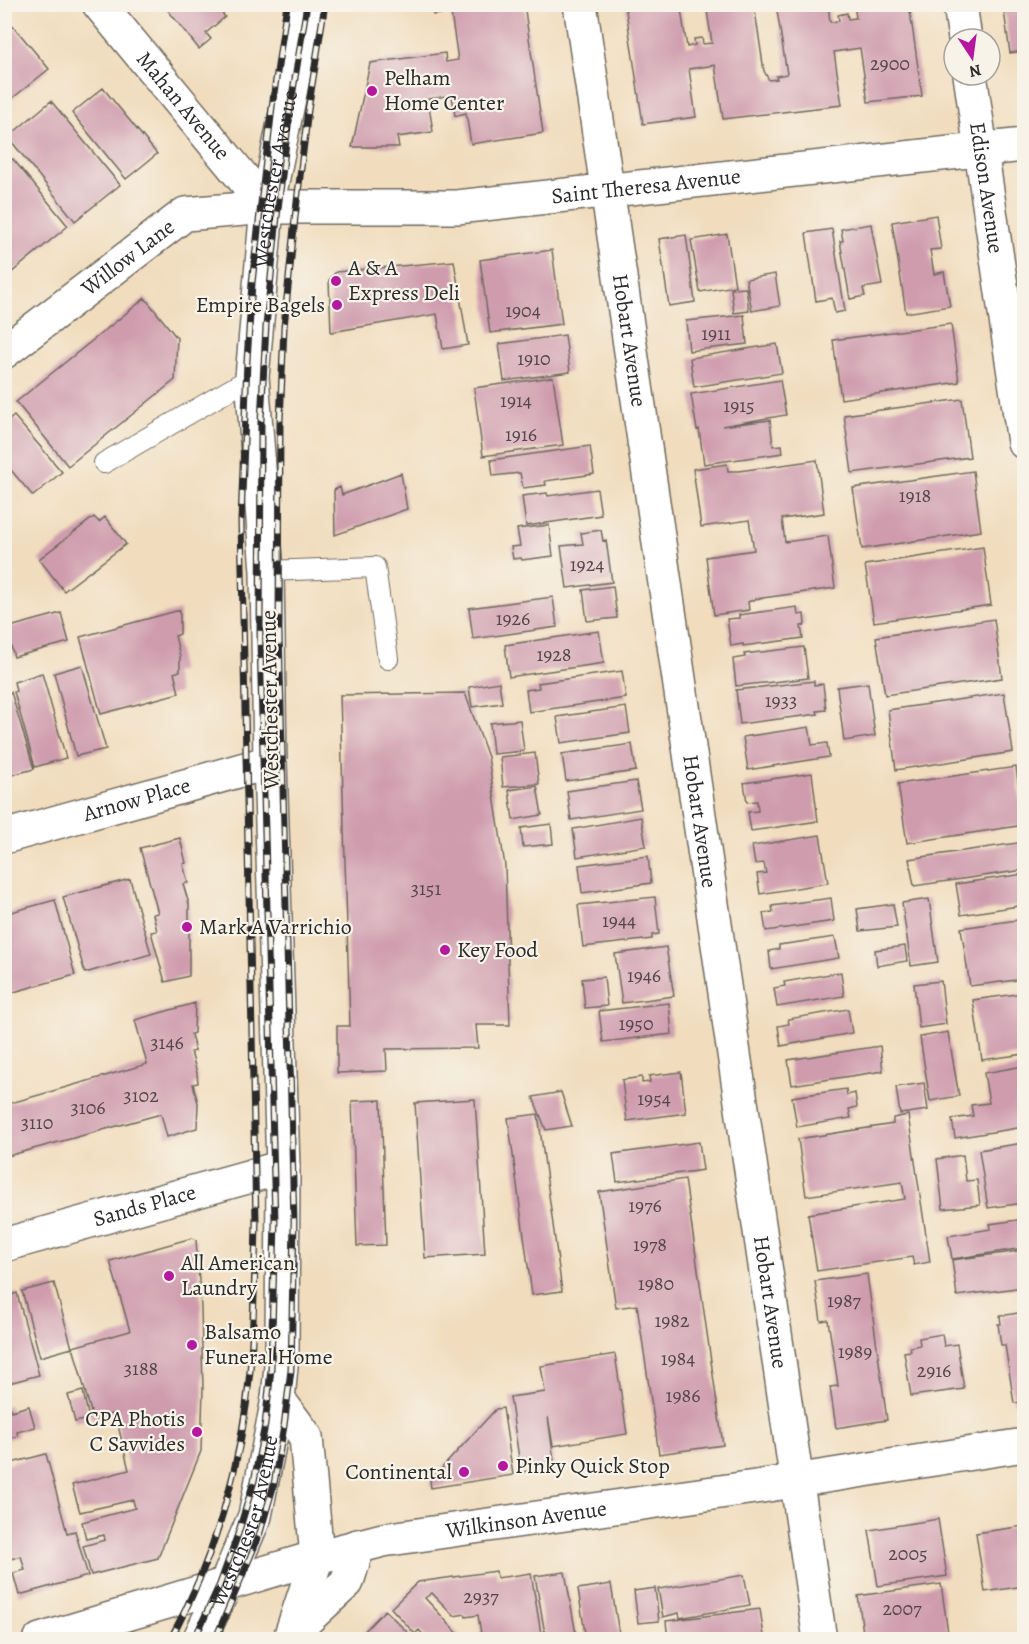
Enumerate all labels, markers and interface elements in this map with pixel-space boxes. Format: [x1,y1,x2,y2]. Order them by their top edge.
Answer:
north arrow [942,27,1002,87]
street label: Mahan Avenue [129,45,237,166]
house number: 2900 [870,50,910,77]
text: N [967,59,983,83]
place label: Pelham Home Center [384,63,504,118]
marker: Pelham Home Center [365,84,379,98]
street label: Westchester Avenue [247,87,305,270]
street label: Edison Avenue [962,120,1011,255]
street label: Saint Theresa Avenue [550,161,742,212]
street label: Willow Lane [74,212,181,303]
place label: A & A Express Deli [347,253,460,308]
street label: Hobart Avenue [605,272,654,409]
marker: A & A Express Deli [329,274,343,288]
place label: Empire Bagels [196,290,325,320]
house number: 1904 [505,297,541,324]
marker: Empire Bagels [330,298,344,312]
house number: 1911 [701,320,731,347]
house number: 1910 [517,345,551,372]
house number: 1914 [500,387,532,414]
house number: 1915 [723,392,755,419]
house number: 1916 [505,421,537,448]
house number: 1918 [899,482,931,509]
house number: 1924 [570,551,604,578]
house number: 1926 [496,605,530,632]
street label: Westchester Avenue [253,610,287,791]
house number: 1928 [536,641,572,668]
house number: 1933 [765,687,797,714]
street label: Hobart Avenue [675,753,724,890]
street label: Arnow Place [79,770,194,829]
house number: 3151 [411,875,441,902]
house number: 1944 [602,907,636,934]
place label: Mark A Varrichio [199,912,352,942]
marker: Mark A Varrichio [180,920,194,934]
place label: Key Food [457,935,538,965]
marker: Key Food [438,943,452,957]
house number: 1946 [627,962,661,989]
house number: 1950 [618,1010,654,1037]
house number: 3146 [150,1029,184,1056]
house number: 3102 [123,1082,159,1109]
house number: 1954 [637,1085,671,1112]
house number: 3106 [70,1094,106,1121]
house number: 3110 [21,1109,53,1136]
street label: Sands Place [90,1177,199,1234]
house number: 1976 [628,1192,662,1219]
house number: 1978 [633,1231,667,1258]
street label: Hobart Avenue [746,1234,795,1371]
place label: All American Laundry [180,1248,295,1303]
marker: All American Laundry [162,1269,176,1283]
house number: 1980 [638,1270,674,1297]
house number: 1987 [827,1287,862,1314]
house number: 1982 [654,1307,690,1334]
place label: Balsamo Funeral Home [204,1317,333,1372]
marker: Balsamo Funeral Home [185,1338,199,1352]
house number: 1989 [838,1338,872,1365]
house number: 1984 [661,1345,695,1372]
house number: 3188 [124,1355,158,1382]
house number: 2916 [917,1357,951,1384]
house number: 1986 [666,1382,700,1409]
place label: CPA Photis C Savvides [85,1404,185,1459]
marker: CPA Photis C Savvides [190,1425,204,1439]
street label: Westchester Avenue [202,1433,286,1613]
place label: Pinky Quick Stop [515,1451,670,1481]
place label: Continental [345,1457,452,1487]
marker: Pinky Quick Stop [496,1459,510,1473]
marker: Continental [457,1465,471,1479]
street label: Wilkinson Avenue [443,1493,609,1546]
house number: 2005 [888,1540,928,1567]
house number: 2937 [463,1583,499,1610]
house number: 2007 [882,1595,922,1622]

